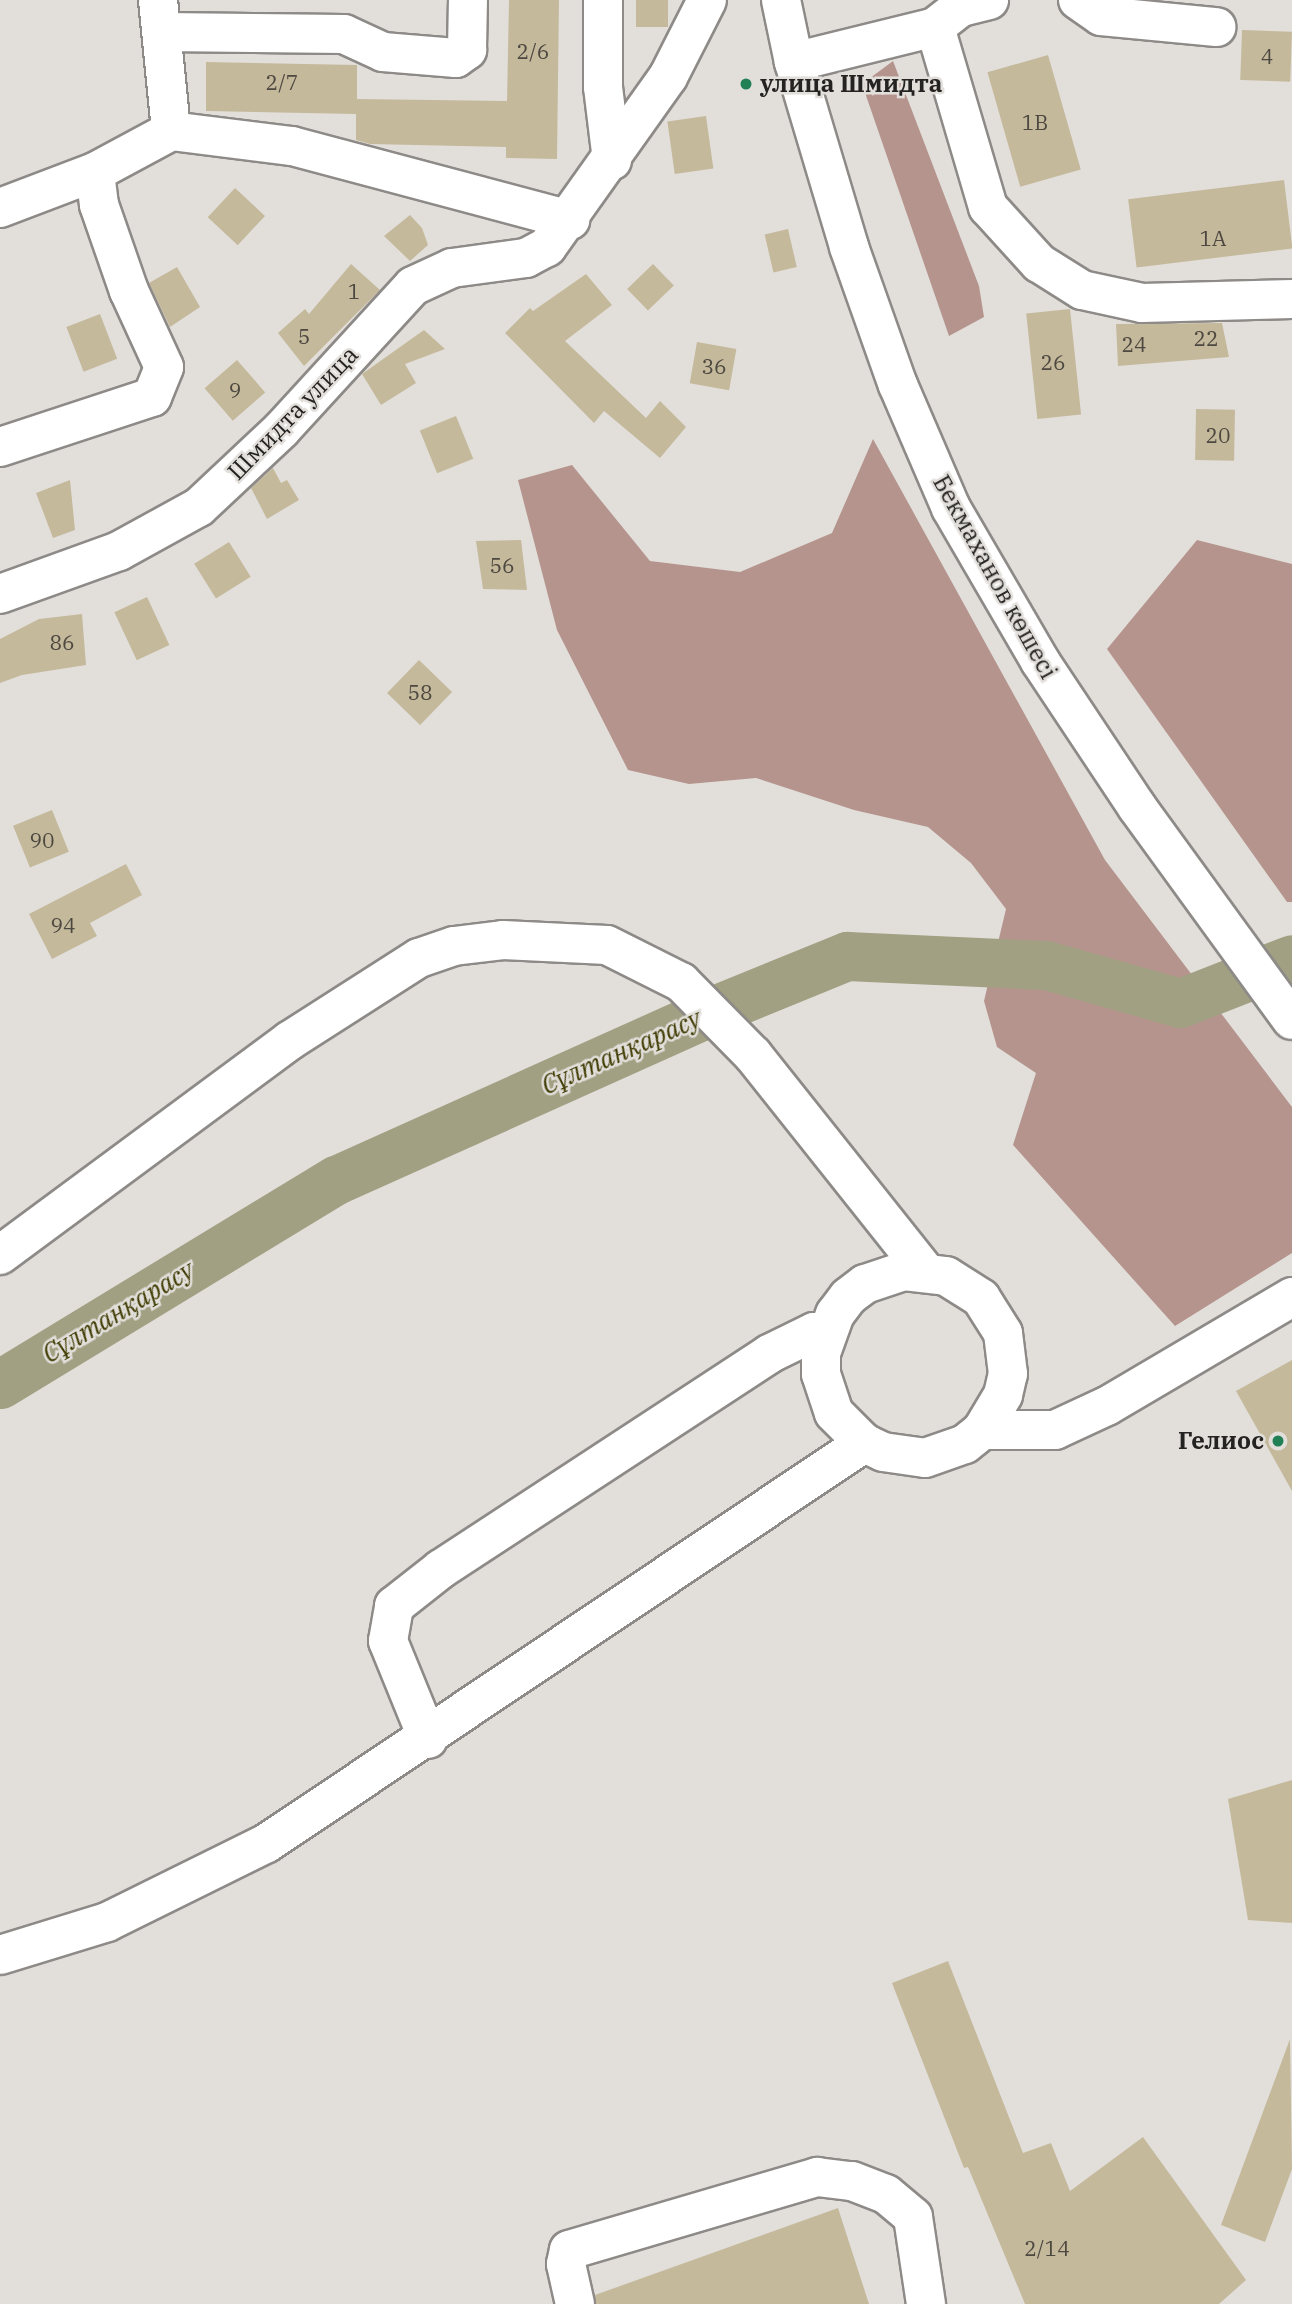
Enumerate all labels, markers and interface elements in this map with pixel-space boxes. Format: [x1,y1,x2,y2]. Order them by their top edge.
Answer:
house number: 2/6 [517,38,549,64]
house number: 4 [1261,43,1273,69]
house number: 2/7 [266,69,298,95]
place label: улица Шмидта [760,70,942,98]
marker: улица Шмидта [738,76,754,92]
house number: 1В [1022,109,1048,135]
house number: 1А [1199,225,1227,251]
house number: 1 [348,278,360,304]
house number: 5 [298,323,310,349]
house number: 22 [1193,325,1219,351]
house number: 24 [1121,331,1147,357]
street label: Шмидта улица [222,340,364,486]
house number: 26 [1040,349,1066,375]
house number: 36 [701,353,727,379]
house number: 9 [229,377,241,403]
house number: 20 [1205,422,1231,448]
street label: Бекмаханов көшесі [927,470,1063,684]
house number: 56 [489,552,515,578]
house number: 86 [49,629,75,655]
house number: 58 [407,679,433,705]
house number: 90 [29,827,55,853]
house number: 94 [50,912,76,938]
water label: Сұлтанқарасу [537,1003,705,1101]
water label: Сұлтанқарасу [37,1255,199,1369]
place label: Гелиос [1178,1427,1264,1455]
marker: Гелиос [1270,1433,1286,1449]
house number: 2/14 [1024,2235,1070,2261]

